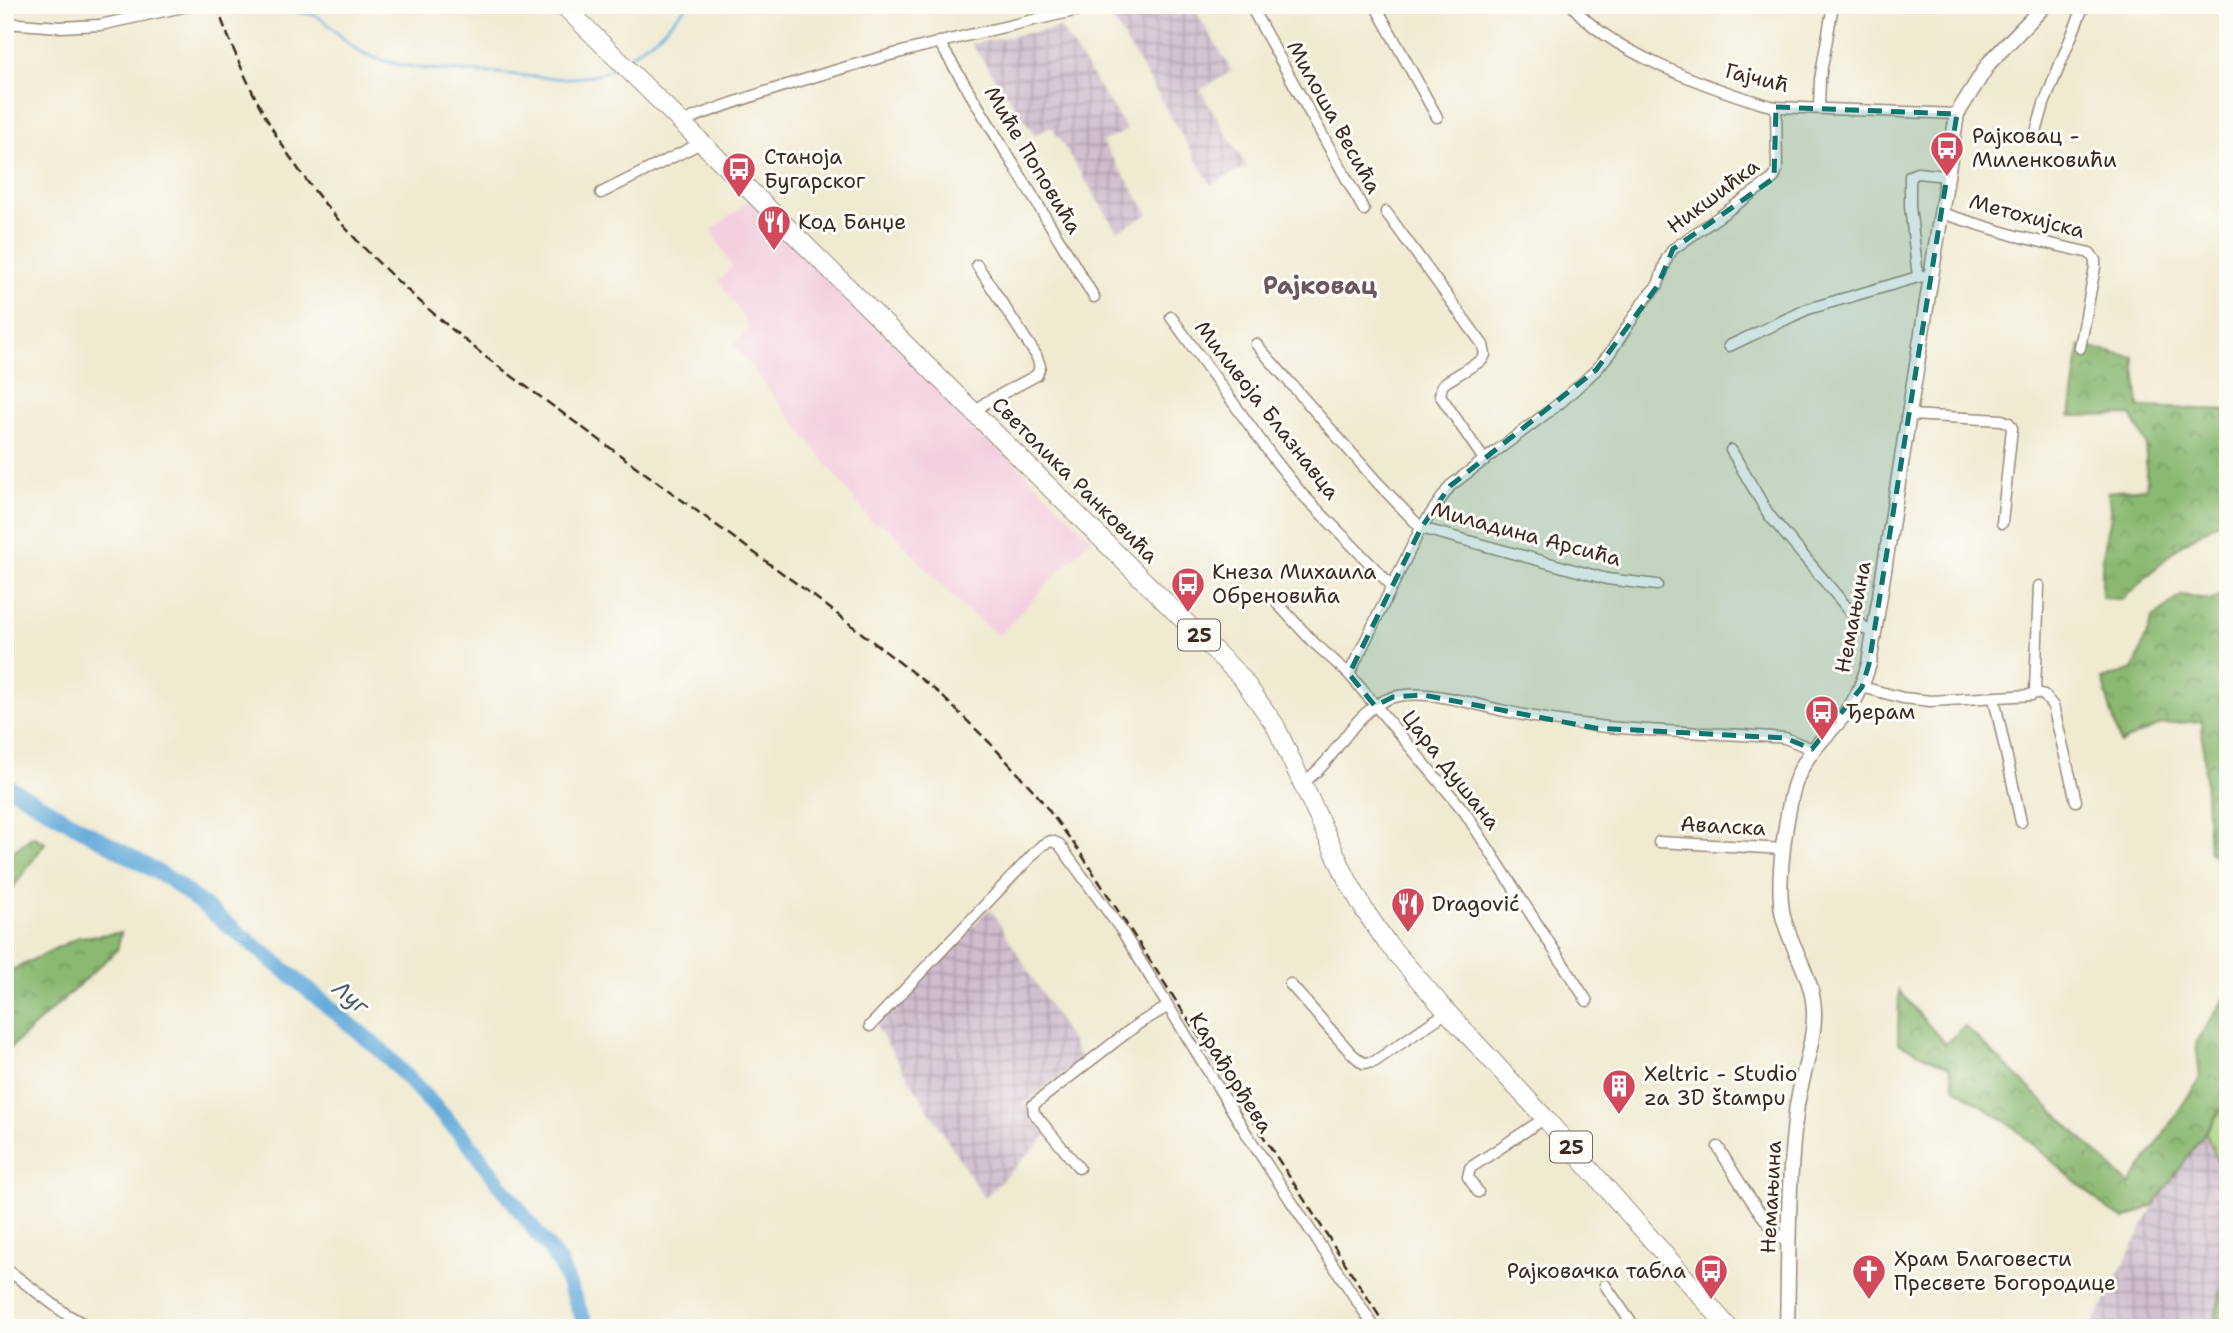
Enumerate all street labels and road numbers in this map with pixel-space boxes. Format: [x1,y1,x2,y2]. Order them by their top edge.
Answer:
street label: Милоша Весића [1280,35,1388,199]
street label: Гајчић [1722,57,1792,99]
street label: Миће Поповића [978,81,1088,239]
street label: Никшићка [1661,152,1765,240]
street label: Метохијска [1966,187,2088,245]
street label: Миливоја Блазнавца [1188,315,1346,505]
street label: Светолика Ранковића [986,391,1164,569]
street label: Миладина Арсића [1428,495,1624,573]
street label: Немањина [1828,559,1878,675]
road number: 25 [1178,620,1220,650]
street label: Цара Душана [1395,704,1507,836]
street label: Авалска [1680,810,1766,842]
street label: Карађорђева [1183,1007,1279,1139]
road number: 25 [1550,1132,1592,1162]
street label: Немањина [1754,1140,1788,1254]

